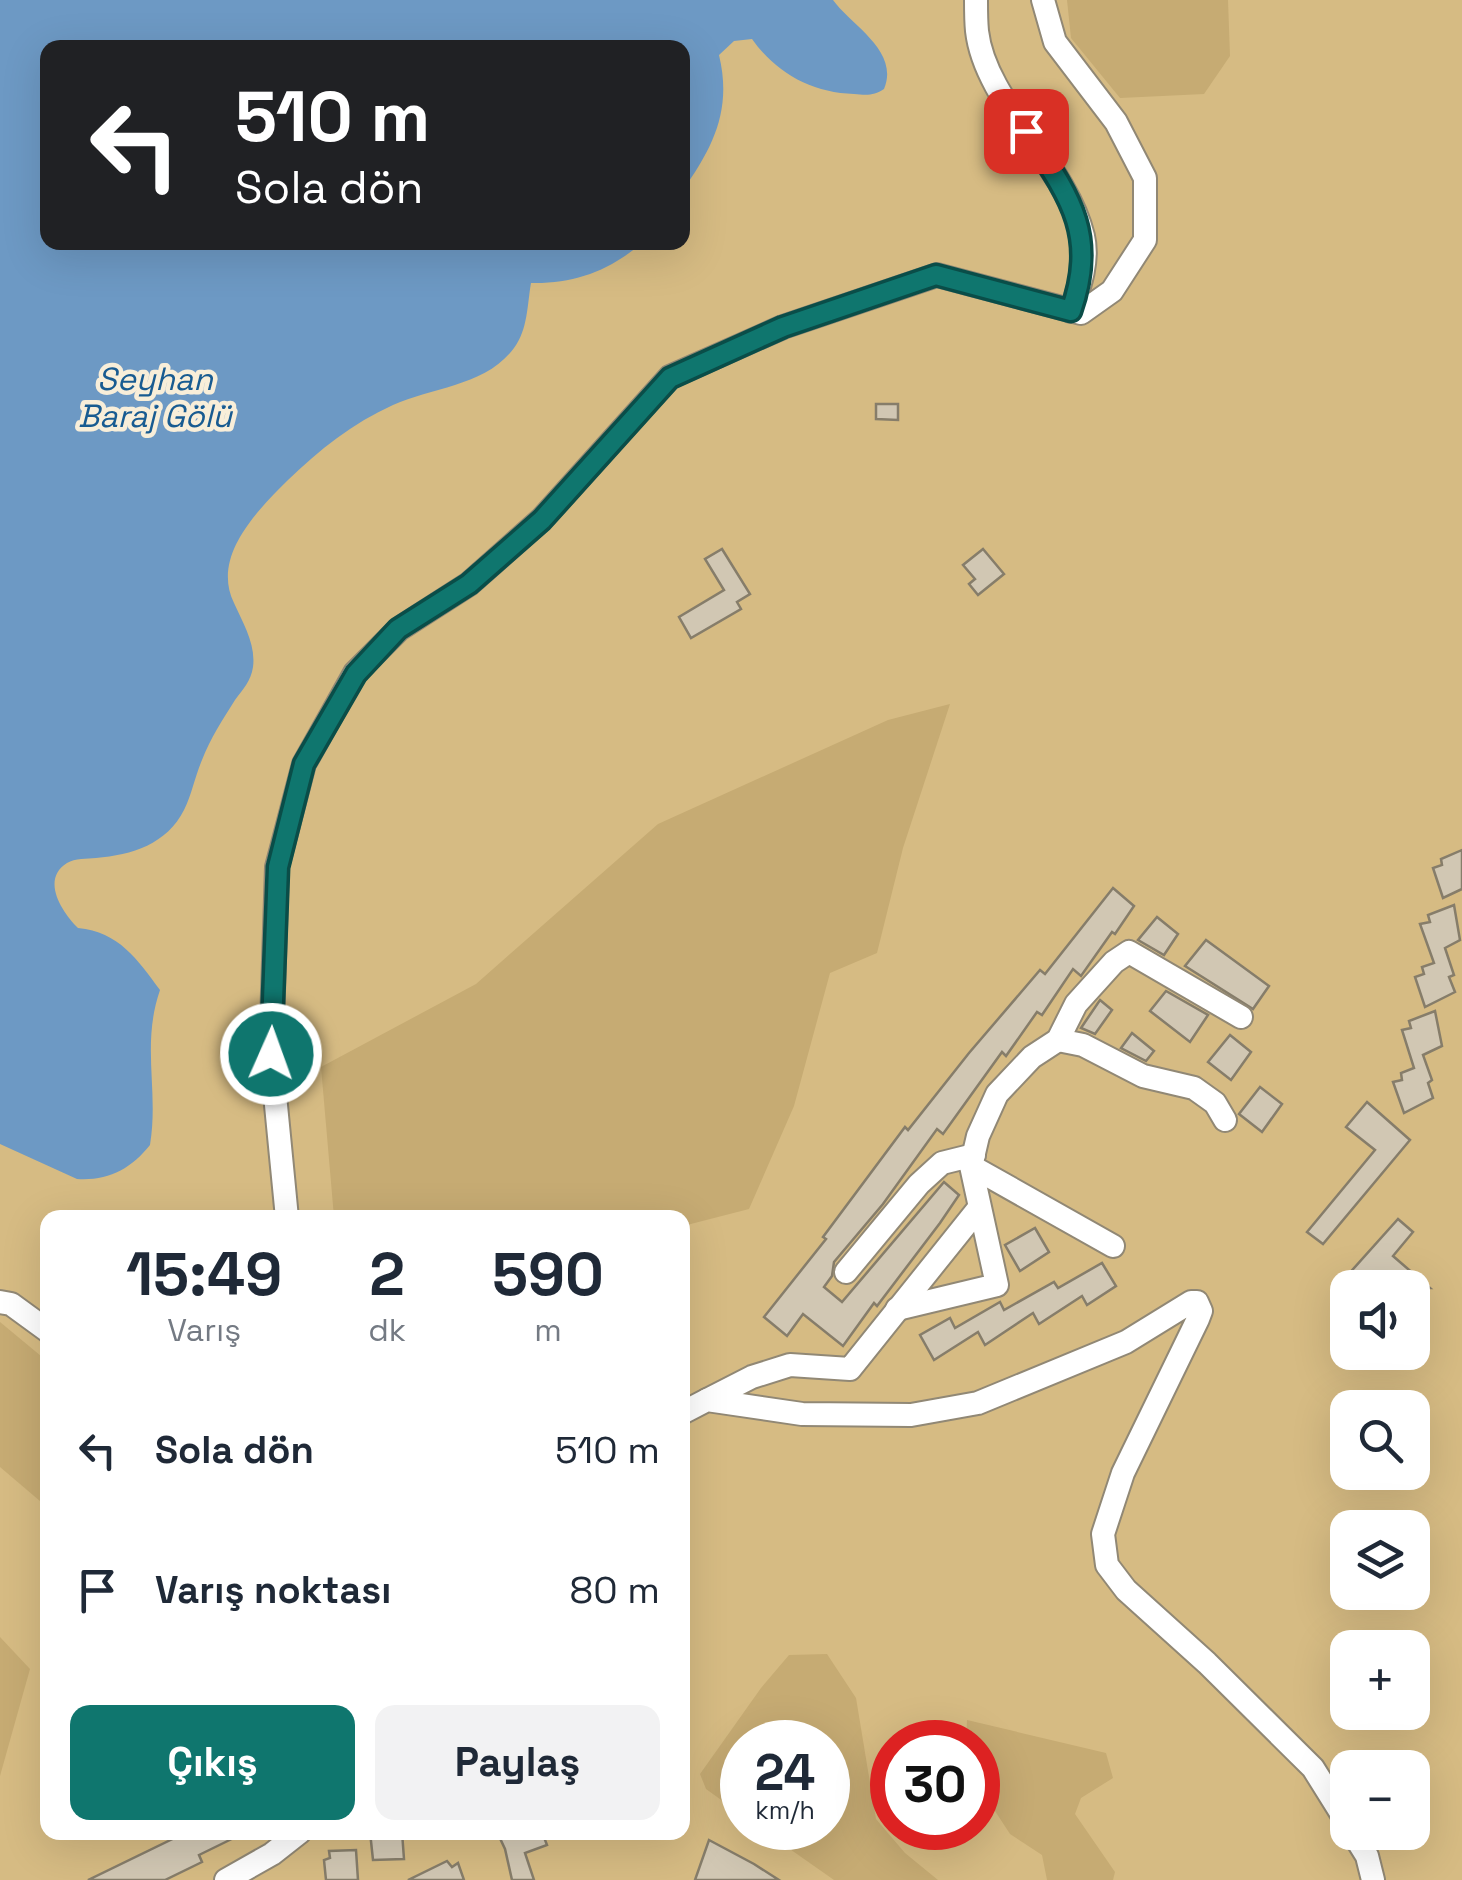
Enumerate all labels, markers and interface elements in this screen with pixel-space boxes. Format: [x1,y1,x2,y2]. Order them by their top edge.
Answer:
text: 510 m [235,72,430,161]
icon: left [70,80,200,210]
pin [984,89,1069,174]
icon: arrive [999,104,1054,159]
text: Sola dön [235,159,423,216]
water label: Seyhan Baraj Gölü [78,359,233,436]
position arrow [219,1002,323,1106]
text: 15:49 [126,1236,282,1313]
text: 2 [369,1236,405,1313]
text: 590 [492,1236,604,1313]
map controls [1330,1270,1430,1850]
button: sound [1330,1270,1430,1370]
text: Varış [167,1310,241,1350]
text: dk [368,1310,406,1350]
text: m [534,1310,562,1350]
button: search [1330,1390,1430,1490]
icon: left [70,1423,125,1478]
text: Sola dön [155,1426,314,1474]
text: 510 m [555,1426,660,1474]
button: layers [1330,1510,1430,1610]
icon: arrive [70,1563,125,1618]
text: Varış noktası [155,1566,391,1614]
text: 80 m [570,1566,660,1614]
button: + [1330,1630,1430,1730]
button: Çıkış [70,1705,355,1820]
button: Paylaş [375,1705,660,1820]
speed limit sign: 30 [870,1720,1000,1850]
text: 24 [755,1741,815,1805]
button: − [1330,1750,1430,1850]
text: km/h [755,1794,815,1826]

